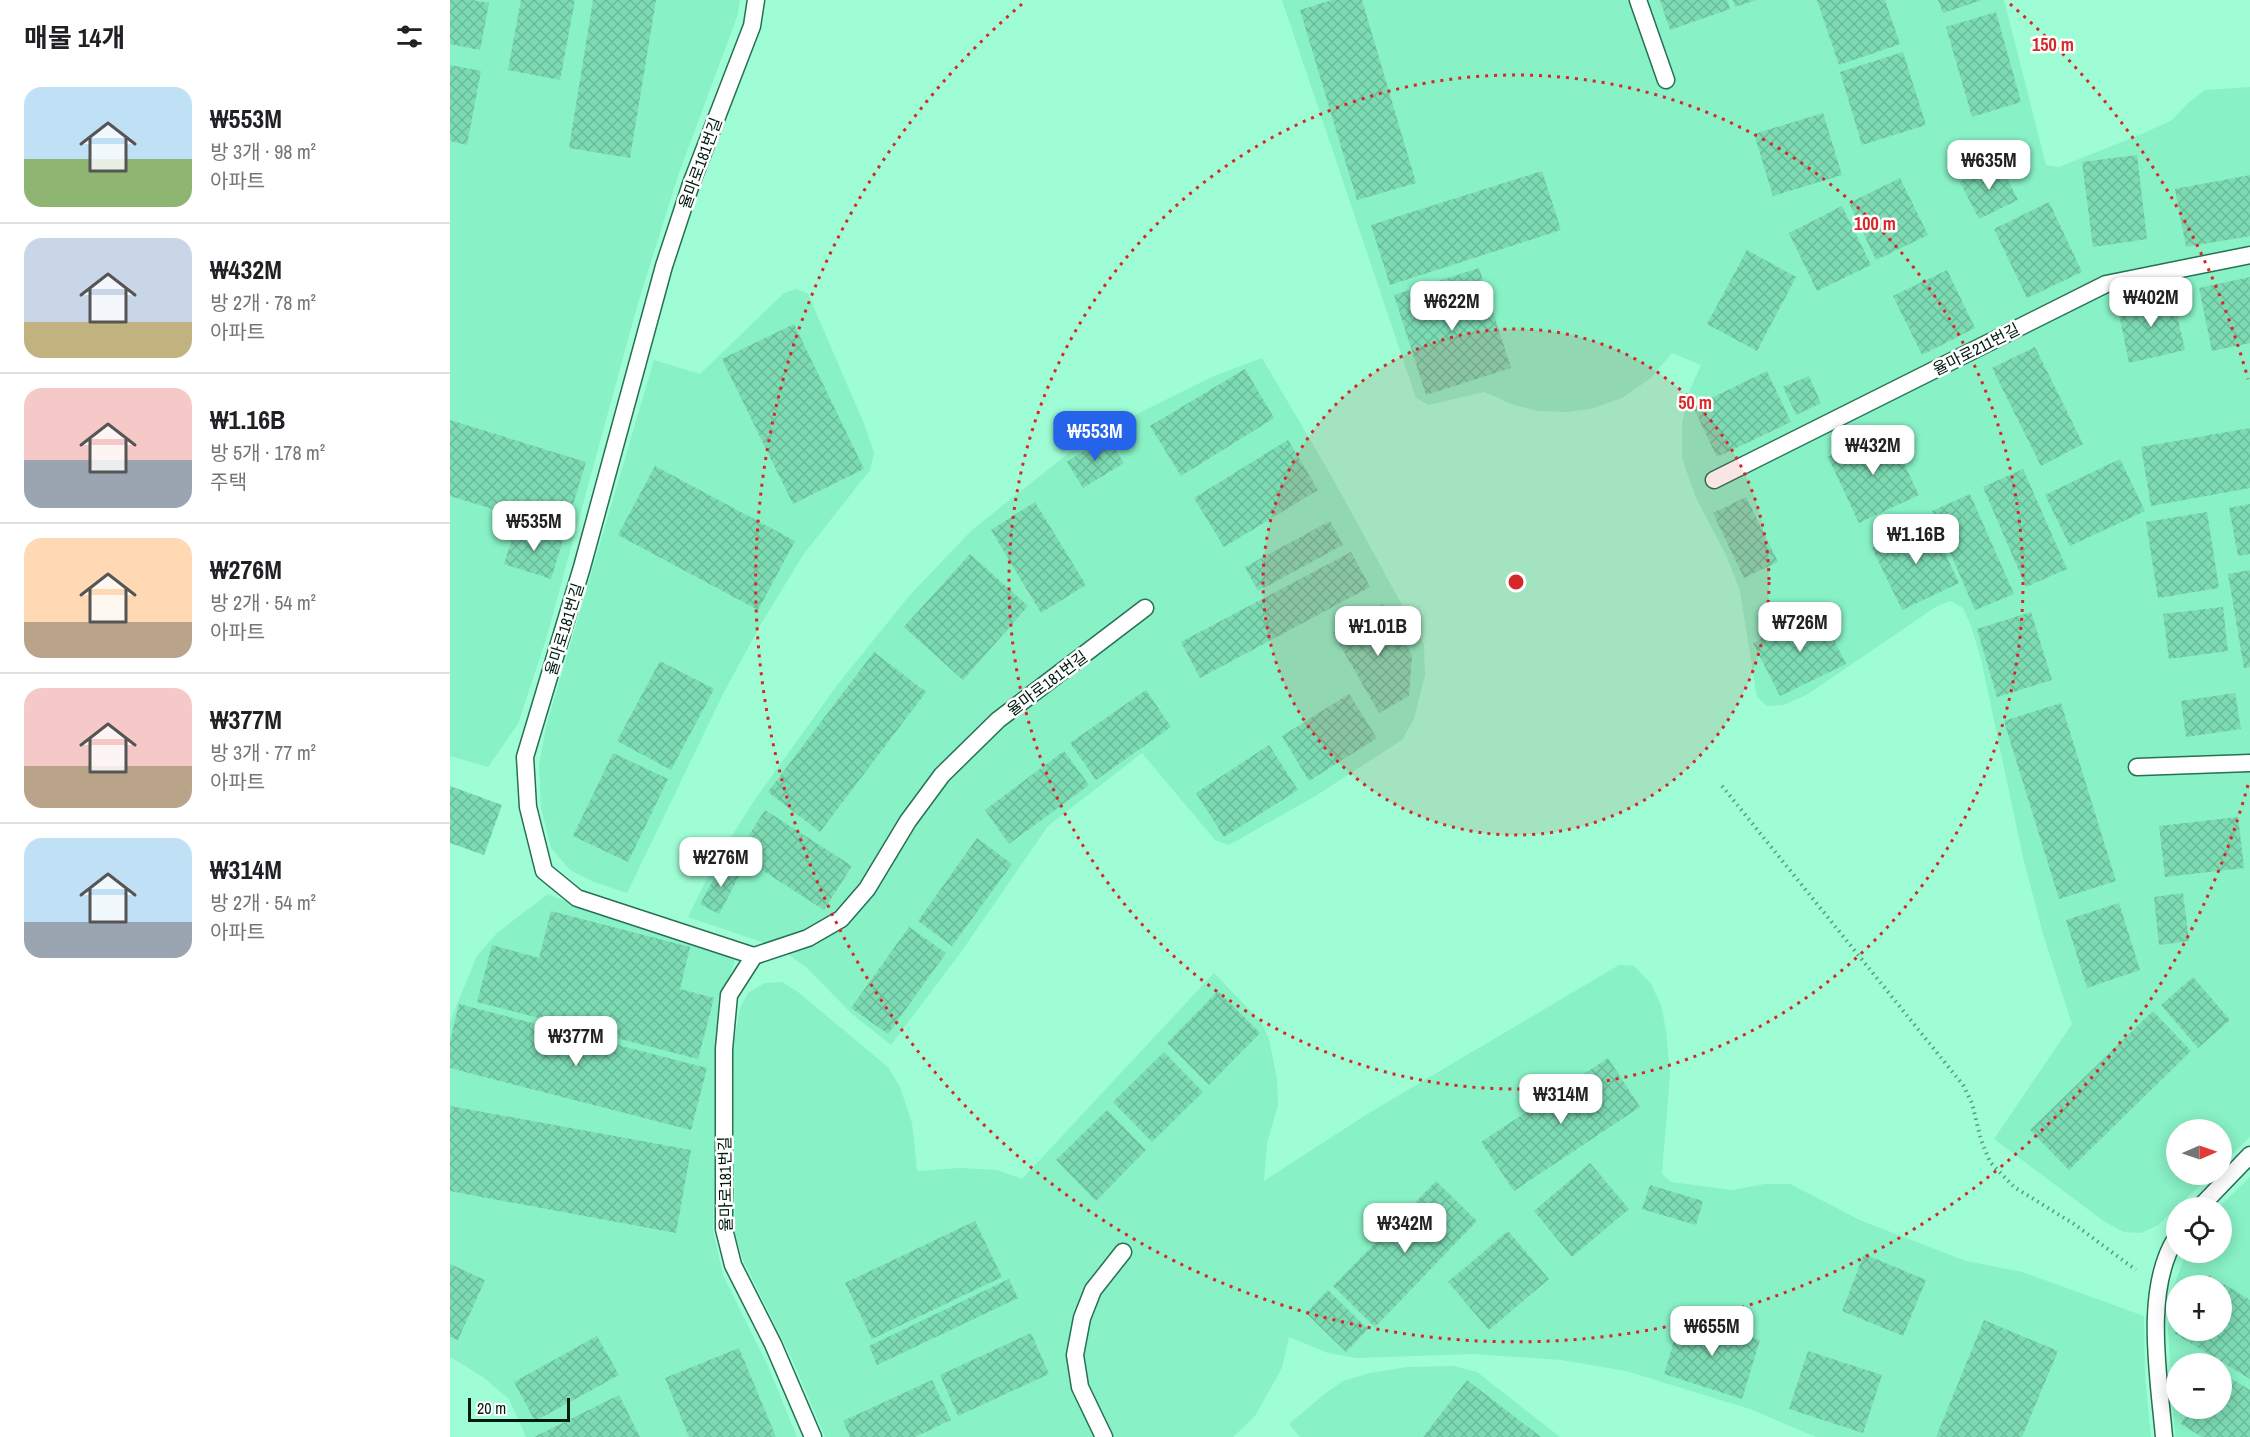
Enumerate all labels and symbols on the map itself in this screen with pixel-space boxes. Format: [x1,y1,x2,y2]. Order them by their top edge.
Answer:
text: 150 m [2032,32,2074,57]
street label: 율마로181번길 [673,114,727,212]
pin: ₩635M [1947,140,2031,191]
text: 100 m [1854,211,1896,236]
pin: ₩402M [2109,277,2193,328]
pin: ₩622M [1410,281,1494,332]
street label: 율마로211번길 [1929,318,2023,380]
text: 50 m [1678,390,1712,415]
pin: ₩553M [1053,411,1137,462]
pin: ₩432M [1831,425,1915,476]
pin: ₩535M [492,501,576,552]
pin: ₩1.16B [1867,514,1965,565]
centre of rings [1506,572,1526,592]
street label: 율마로181번길 [540,580,588,678]
pin: ₩726M [1758,602,1842,653]
pin: ₩1.01B [1329,606,1427,657]
street label: 율마로181번길 [1002,645,1092,721]
pin: ₩276M [679,837,763,888]
pin: ₩377M [534,1016,618,1067]
pin: ₩314M [1519,1074,1603,1125]
north arrow [2166,1119,2232,1185]
street label: 율마로181번길 [713,1136,737,1232]
pin: ₩342M [1363,1203,1447,1254]
pin: ₩655M [1670,1306,1754,1357]
scale bar [468,1395,570,1422]

